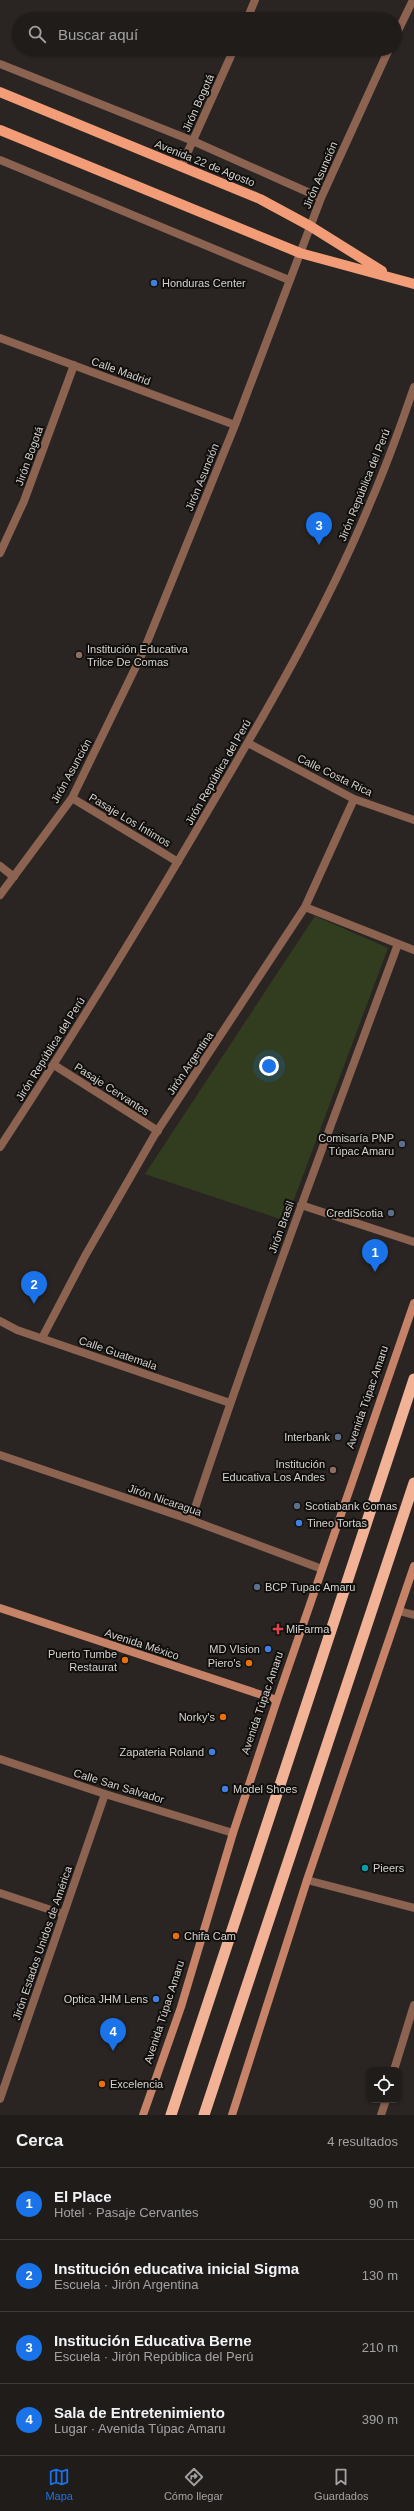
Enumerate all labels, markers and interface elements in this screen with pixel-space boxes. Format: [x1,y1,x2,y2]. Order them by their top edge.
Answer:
search box [12,12,402,56]
icon: search [26,23,48,45]
text: Buscar aquí [58,26,138,43]
street label: Jirón Bogotá [180,72,216,134]
street label: Avenida 22 de Agosto [153,137,257,189]
street label: Jirón Asunción [300,140,340,210]
place label: Honduras Center [162,277,246,289]
marker: Honduras Center [149,278,159,288]
street label: Calle Madrid [90,355,152,387]
street label: Jirón Bogotá [13,424,46,487]
street label: Jirón República del Perú [336,427,392,543]
street label: Jirón Asunción [183,442,221,512]
pin: 3 [306,512,332,545]
place label: Institución Educativa Trilce De Comas [87,643,189,668]
marker: Institución Educativa Trilce De Comas [74,650,84,660]
street label: Jirón República del Perú [183,717,253,827]
street label: Jirón Asunción [48,737,94,805]
street label: Calle Costa Rica [296,752,375,799]
street label: Pasaje Los Íntimos [87,791,173,849]
street label: Jirón República del Perú [13,995,87,1103]
street label: Jirón Argentina [165,1029,216,1097]
your location [259,1056,279,1076]
street label: Pasaje Cervantes [72,1060,152,1118]
place label: Comisaría PNP Túpac Amaru [318,1132,394,1157]
marker: Comisaría PNP Túpac Amaru [397,1139,407,1149]
street label: Jirón Brasil [266,1199,296,1255]
place label: CrediScotia [326,1207,384,1219]
marker: CrediScotia [386,1208,396,1218]
pin: 1 [362,1239,388,1272]
pin: 2 [21,1271,47,1304]
street label: Calle Guatemala [77,1334,160,1372]
street label: Avenida Túpac Amaru [344,1344,390,1450]
place label: Interbank [284,1431,330,1443]
marker: Interbank [333,1432,343,1442]
place label: Institución Educativa Los Andes [222,1458,325,1483]
marker: Institución Educativa Los Andes [328,1465,338,1475]
street label: Jirón Nicaragua [127,1482,204,1518]
place label: Scotiabank Comas [305,1500,398,1512]
marker: Scotiabank Comas [292,1501,302,1511]
place label: Tineo Tortas [307,1517,367,1529]
marker: Tineo Tortas [294,1518,304,1528]
place label: BCP Tupac Amaru [265,1581,355,1593]
marker: BCP Tupac Amaru [252,1582,262,1592]
place label: MiFarma [286,1623,330,1635]
marker: MiFarma [273,1624,283,1634]
street label: Avenida México [103,1626,181,1662]
place label: MD VIsion [209,1643,260,1655]
marker: MD VIsion [263,1644,273,1654]
place label: Puerto Tumbe Restaurat [48,1648,117,1673]
street label: Avenida Túpac Amaru [239,1650,285,1756]
marker: Puerto Tumbe Restaurat [120,1655,130,1665]
place label: Piero's [208,1657,241,1669]
marker: Piero's [244,1658,254,1668]
place label: Norky's [179,1711,215,1723]
marker: Norky's [218,1712,228,1722]
place label: Zapateria Roland [120,1746,204,1758]
marker: Zapateria Roland [207,1747,217,1757]
street label: Calle San Salvador [72,1766,166,1806]
place label: Model Shoes [233,1783,298,1795]
marker: Model Shoes [220,1784,230,1794]
place label: Pieers [373,1862,405,1874]
marker: Pieers [360,1863,370,1873]
street label: Jirón Estados Unidos de América [10,1864,74,2022]
place label: Chifa Cam [184,1930,236,1942]
marker: Chifa Cam [171,1931,181,1941]
street label: Avenida Túpac Amaru [142,1959,186,2065]
place label: Optica JHM Lens [64,1993,148,2005]
marker: Optica JHM Lens [151,1994,161,2004]
pin: 4 [100,2018,126,2051]
map controls [366,2067,402,2103]
button: locate [366,2067,402,2103]
place label: Excelencia [110,2078,164,2090]
marker: Excelencia [97,2079,107,2089]
text: Cerca [16,2131,63,2150]
text: 4 resultados [327,2134,398,2149]
text: El Place [54,2188,112,2205]
text: 1 [25,2196,33,2211]
text: 90 m [369,2196,398,2211]
text: Hotel · Pasaje Cervantes [54,2205,199,2220]
text: Institución educativa inicial Sigma [54,2260,299,2277]
text: 2 [25,2268,33,2283]
text: 130 m [362,2268,398,2283]
text: Escuela · Jirón Argentina [54,2277,199,2292]
text: Institución Educativa Berne [54,2332,252,2349]
text: 3 [25,2340,33,2355]
text: 210 m [362,2340,398,2355]
text: Escuela · Jirón República del Perú [54,2349,253,2364]
text: Sala de Entretenimiento [54,2404,225,2421]
text: 4 [25,2412,33,2427]
text: 390 m [362,2412,398,2427]
text: Lugar · Avenida Túpac Amaru [54,2421,226,2436]
tab: Mapa [45,2466,73,2502]
tab: Cómo llegar [164,2466,223,2502]
tab: Guardados [314,2466,369,2502]

